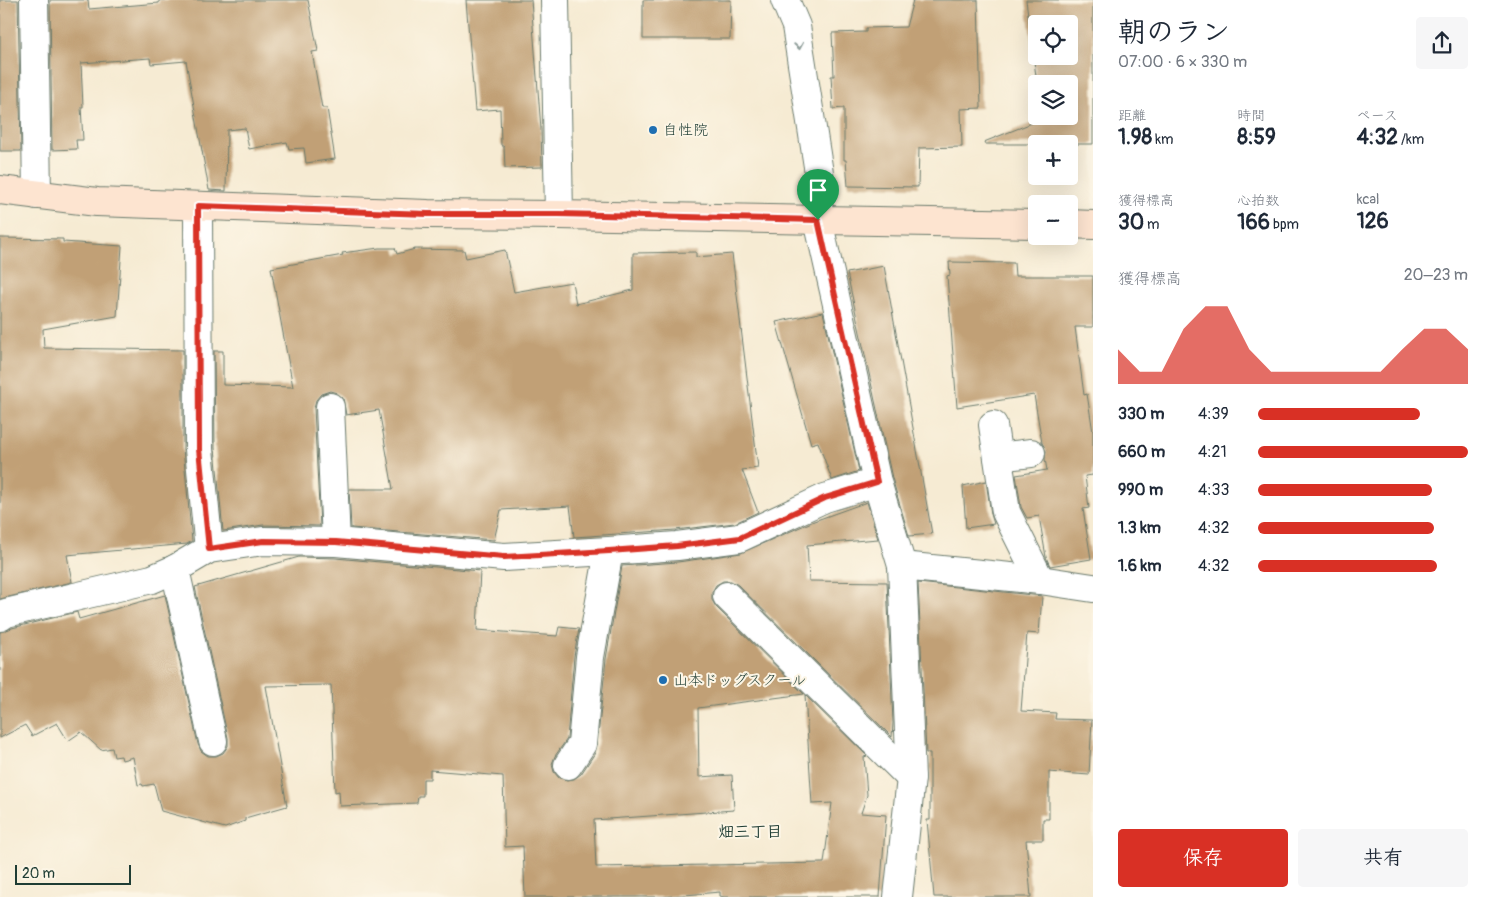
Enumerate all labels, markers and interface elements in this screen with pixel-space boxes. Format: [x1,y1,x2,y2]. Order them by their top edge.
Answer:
map controls [1028,15,1078,245]
button: locate [1028,15,1078,65]
text: 朝のラン [1118,15,1230,50]
button: share [1416,17,1468,69]
one-way arrow [794,42,804,51]
text: 07:00 · 6 × 330 m [1118,52,1247,72]
button: layers [1028,75,1078,125]
text: 距離 [1118,107,1146,124]
text: 時間 [1237,107,1265,124]
text: ペース [1357,107,1398,124]
place label: 自性院 [663,121,708,140]
marker: 自性院 [647,124,659,136]
text: 1.98 [1118,124,1152,151]
text: 8:59 [1237,124,1276,151]
text: 4:32 [1357,124,1398,151]
text: km [1152,131,1174,148]
text: /km [1398,131,1424,148]
button: + [1028,135,1078,185]
pin [797,169,839,220]
icon: arrive [804,176,832,204]
text: kcal [1357,191,1379,208]
text: 獲得標高 [1118,192,1174,209]
text: 心拍数 [1237,192,1279,209]
button: − [1028,195,1078,245]
text: 126 [1357,208,1389,235]
text: 30 [1118,209,1144,236]
text: 166 [1237,209,1270,236]
text: m [1144,216,1160,233]
text: bpm [1270,216,1299,233]
text: 20–23 m [1404,265,1468,285]
text: 獲得標高 [1118,269,1182,289]
text: 330 m [1118,404,1164,424]
text: 4:39 [1198,404,1229,424]
text: 660 m [1118,442,1165,462]
text: 4:21 [1198,442,1227,462]
text: 990 m [1118,480,1163,500]
text: 4:33 [1198,480,1229,500]
text: 1.3 km [1118,518,1161,538]
text: 4:32 [1198,518,1229,538]
text: 1.6 km [1118,556,1161,576]
text: 4:32 [1198,556,1229,576]
place label: 山本ドッグスクール [673,671,806,690]
marker: 山本ドッグスクール [657,674,669,686]
district label: 畑三丁目 [718,822,782,842]
button: 保存 [1118,829,1288,887]
button: 共有 [1298,829,1468,887]
scale bar [15,862,131,885]
text: 20 m [22,865,55,882]

